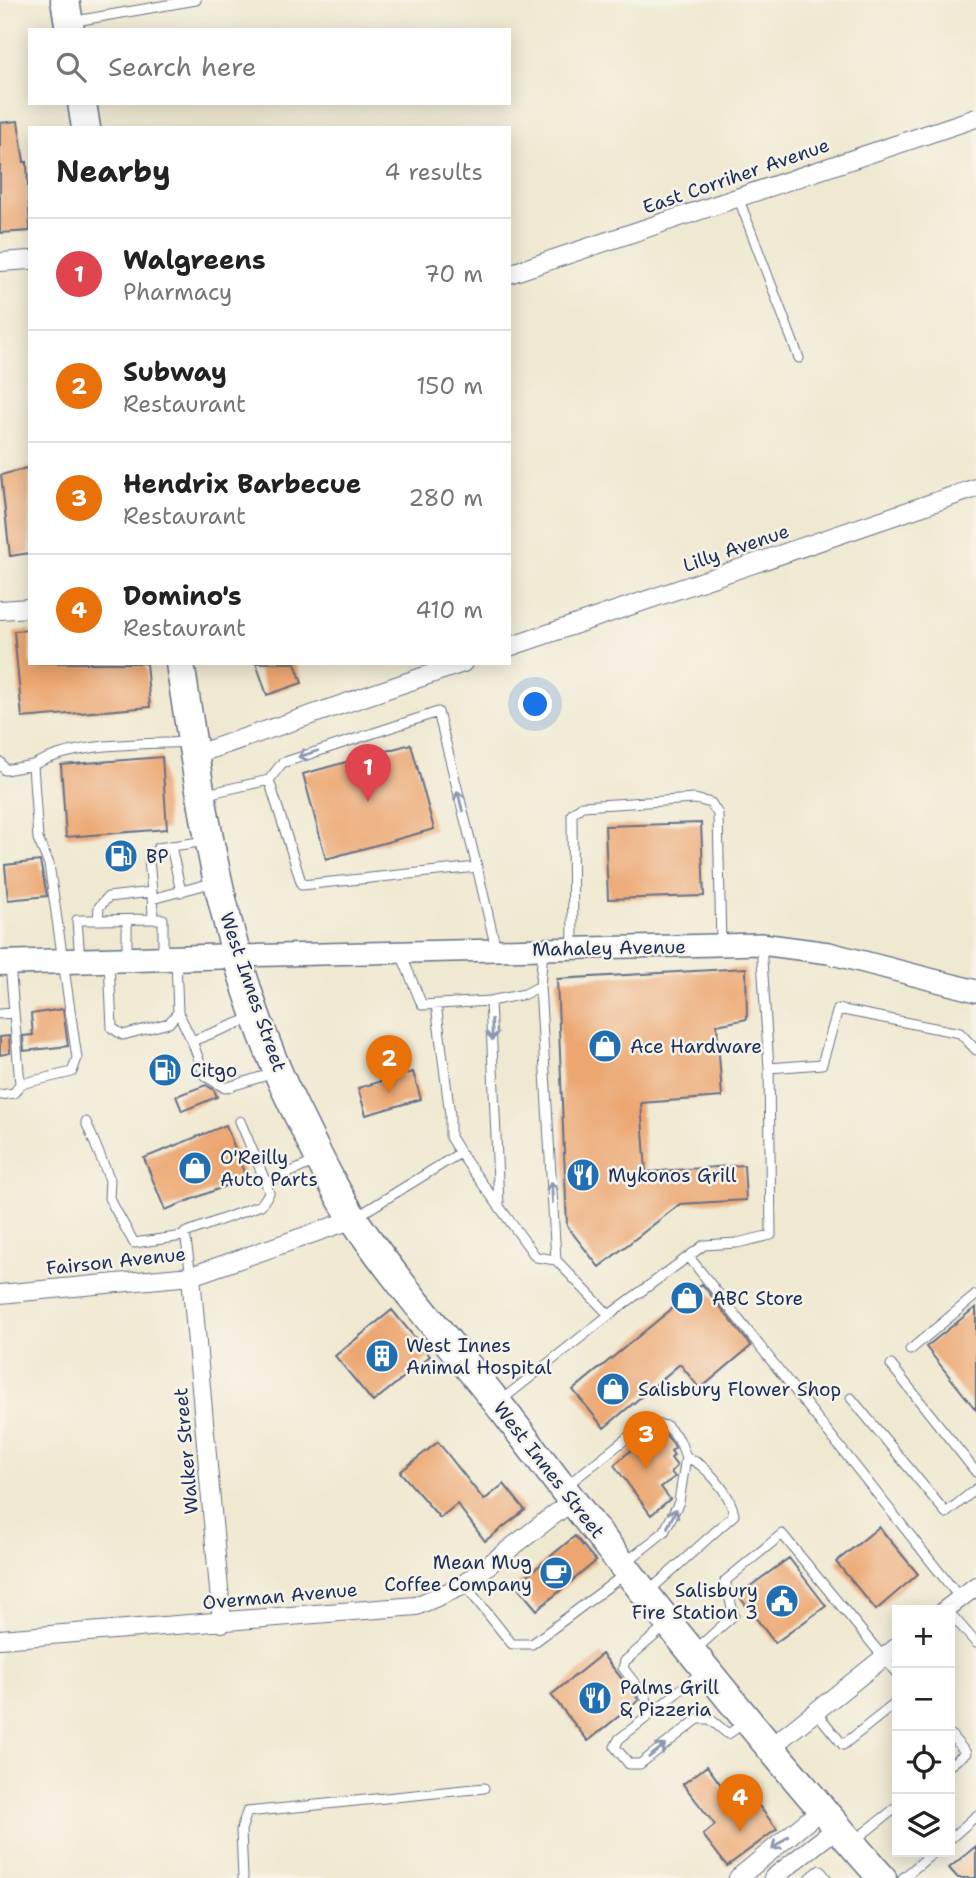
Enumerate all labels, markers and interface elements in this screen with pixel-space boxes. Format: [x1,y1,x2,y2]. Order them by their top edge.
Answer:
search box [28,28,511,105]
icon: search [52,48,90,86]
text: Search here [108,49,257,84]
street label: East Corriher Avenue [639,132,833,220]
text: Nearby [56,151,171,192]
text: 4 results [384,157,483,187]
text: Walgreens [123,242,266,277]
text: 1 [74,259,84,289]
text: 70 m [424,259,483,289]
text: Pharmacy [123,277,232,307]
text: Subway [123,354,227,389]
text: 2 [71,371,87,401]
text: 150 m [416,371,483,401]
text: Restaurant [123,389,246,419]
text: Hendrix Barbecue [123,466,361,501]
text: 3 [71,483,87,513]
text: 280 m [408,483,483,513]
text: Restaurant [123,501,246,531]
street label: Lilly Avenue [680,518,792,578]
text: Domino's [123,578,242,613]
text: 4 [71,595,87,625]
text: 410 m [415,595,483,625]
text: Restaurant [123,613,246,643]
your location [518,687,552,721]
pin: 1 [345,744,391,802]
one-way arrow [297,749,319,762]
one-way arrow [453,790,466,812]
fuel station icon: BP [102,837,140,875]
place label: BP [146,844,169,869]
street label: West Innes Street [214,909,292,1075]
street label: Mahaley Avenue [532,934,686,962]
one-way arrow [485,1018,498,1041]
shop icon: Ace Hardware [586,1027,624,1065]
place label: Ace Hardware [630,1034,762,1059]
pin: 2 [366,1035,412,1093]
fuel station icon: Citgo [146,1051,184,1089]
place label: Citgo [190,1058,237,1083]
place label: O'Reilly Auto Parts [220,1145,318,1192]
shop icon: O'Reilly Auto Parts [176,1149,214,1187]
restaurant icon: Mykonos Grill [564,1156,602,1194]
place label: Mykonos Grill [608,1163,737,1188]
one-way arrow [545,1181,558,1203]
street label: Fairson Avenue [45,1241,187,1281]
shop icon: ABC Store [668,1279,706,1317]
place label: ABC Store [712,1286,803,1311]
place label: West Innes Animal Hospital [406,1333,552,1380]
building icon: West Innes Animal Hospital [363,1337,401,1375]
shop icon: Salisbury Flower Shop [594,1370,632,1408]
place label: Salisbury Flower Shop [638,1377,841,1402]
street label: Walker Street [168,1387,204,1515]
street label: West Innes Street [488,1396,610,1544]
pin: 3 [623,1411,669,1469]
one-way arrow [665,1508,679,1529]
place label: Mean Mug Coffee Company [384,1550,532,1597]
cafe icon: Mean Mug Coffee Company [537,1554,575,1592]
street label: Overman Avenue [201,1577,359,1615]
place label: Salisbury Fire Station 3 [632,1578,758,1625]
public building icon: Salisbury Fire Station 3 [763,1582,801,1620]
map controls [892,1605,955,1857]
button: + [892,1605,955,1668]
button: − [892,1668,955,1731]
place label: Palms Grill & Pizzeria [620,1675,719,1722]
restaurant icon: Palms Grill & Pizzeria [576,1679,614,1717]
button: locate [892,1731,955,1794]
one-way arrow [647,1743,666,1758]
pin: 4 [717,1774,763,1832]
button: layers [892,1794,955,1857]
one-way arrow [771,1835,789,1851]

